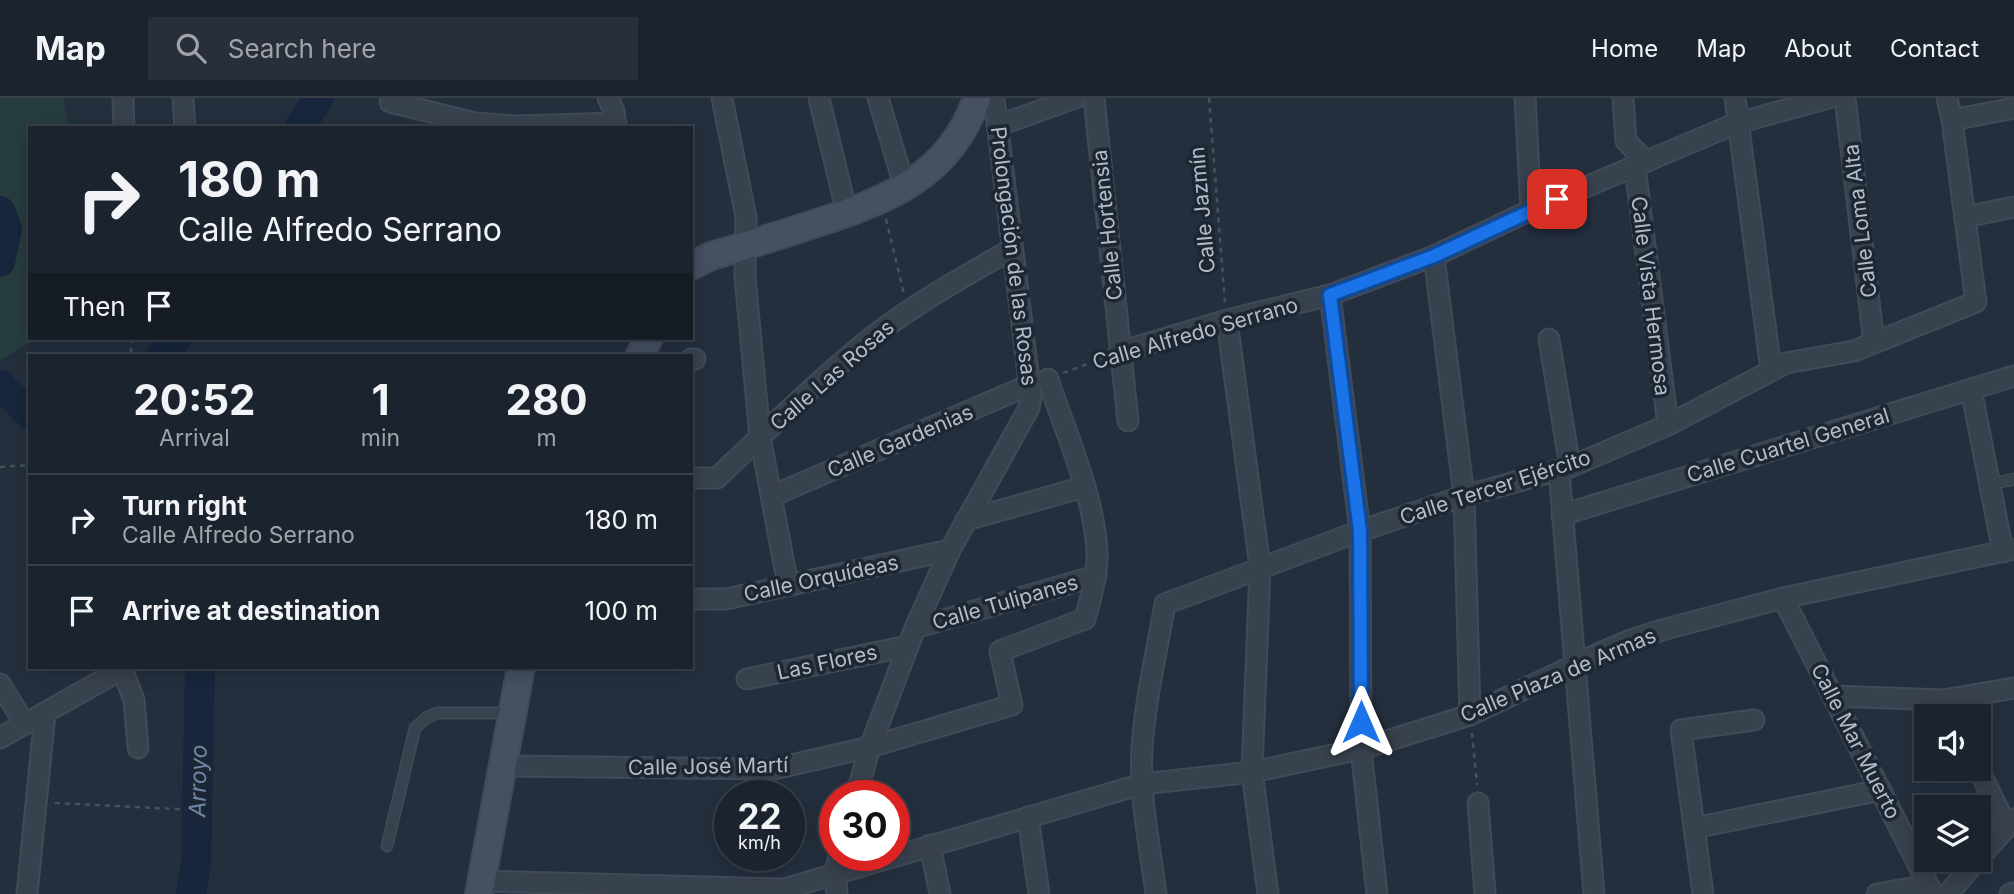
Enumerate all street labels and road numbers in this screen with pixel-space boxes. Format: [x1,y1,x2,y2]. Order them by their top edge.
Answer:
street label: Prolongación de las Rosas [986,125,1042,387]
street label: Calle Loma Alta [1838,143,1882,299]
street label: Calle Jazmín [1184,146,1220,274]
street label: Calle Hortensia [1087,149,1127,301]
street label: Calle Vista Hermosa [1626,195,1676,397]
street label: Calle Alfredo Serrano [1089,292,1301,374]
street label: Calle Las Rosas [765,314,899,436]
street label: Calle Gardenias [823,399,977,483]
street label: Calle Cuartel General [1684,402,1892,488]
street label: Calle Tercer Ejército [1396,444,1594,530]
street label: Calle Orquídeas [741,549,901,607]
street label: Calle Tulipanes [929,569,1081,635]
street label: Calle Plaza de Armas [1456,622,1660,728]
street label: Las Flores [775,639,879,685]
street label: Calle Mar Muerto [1806,659,1906,823]
street label: Calle José Martí [628,752,789,780]

